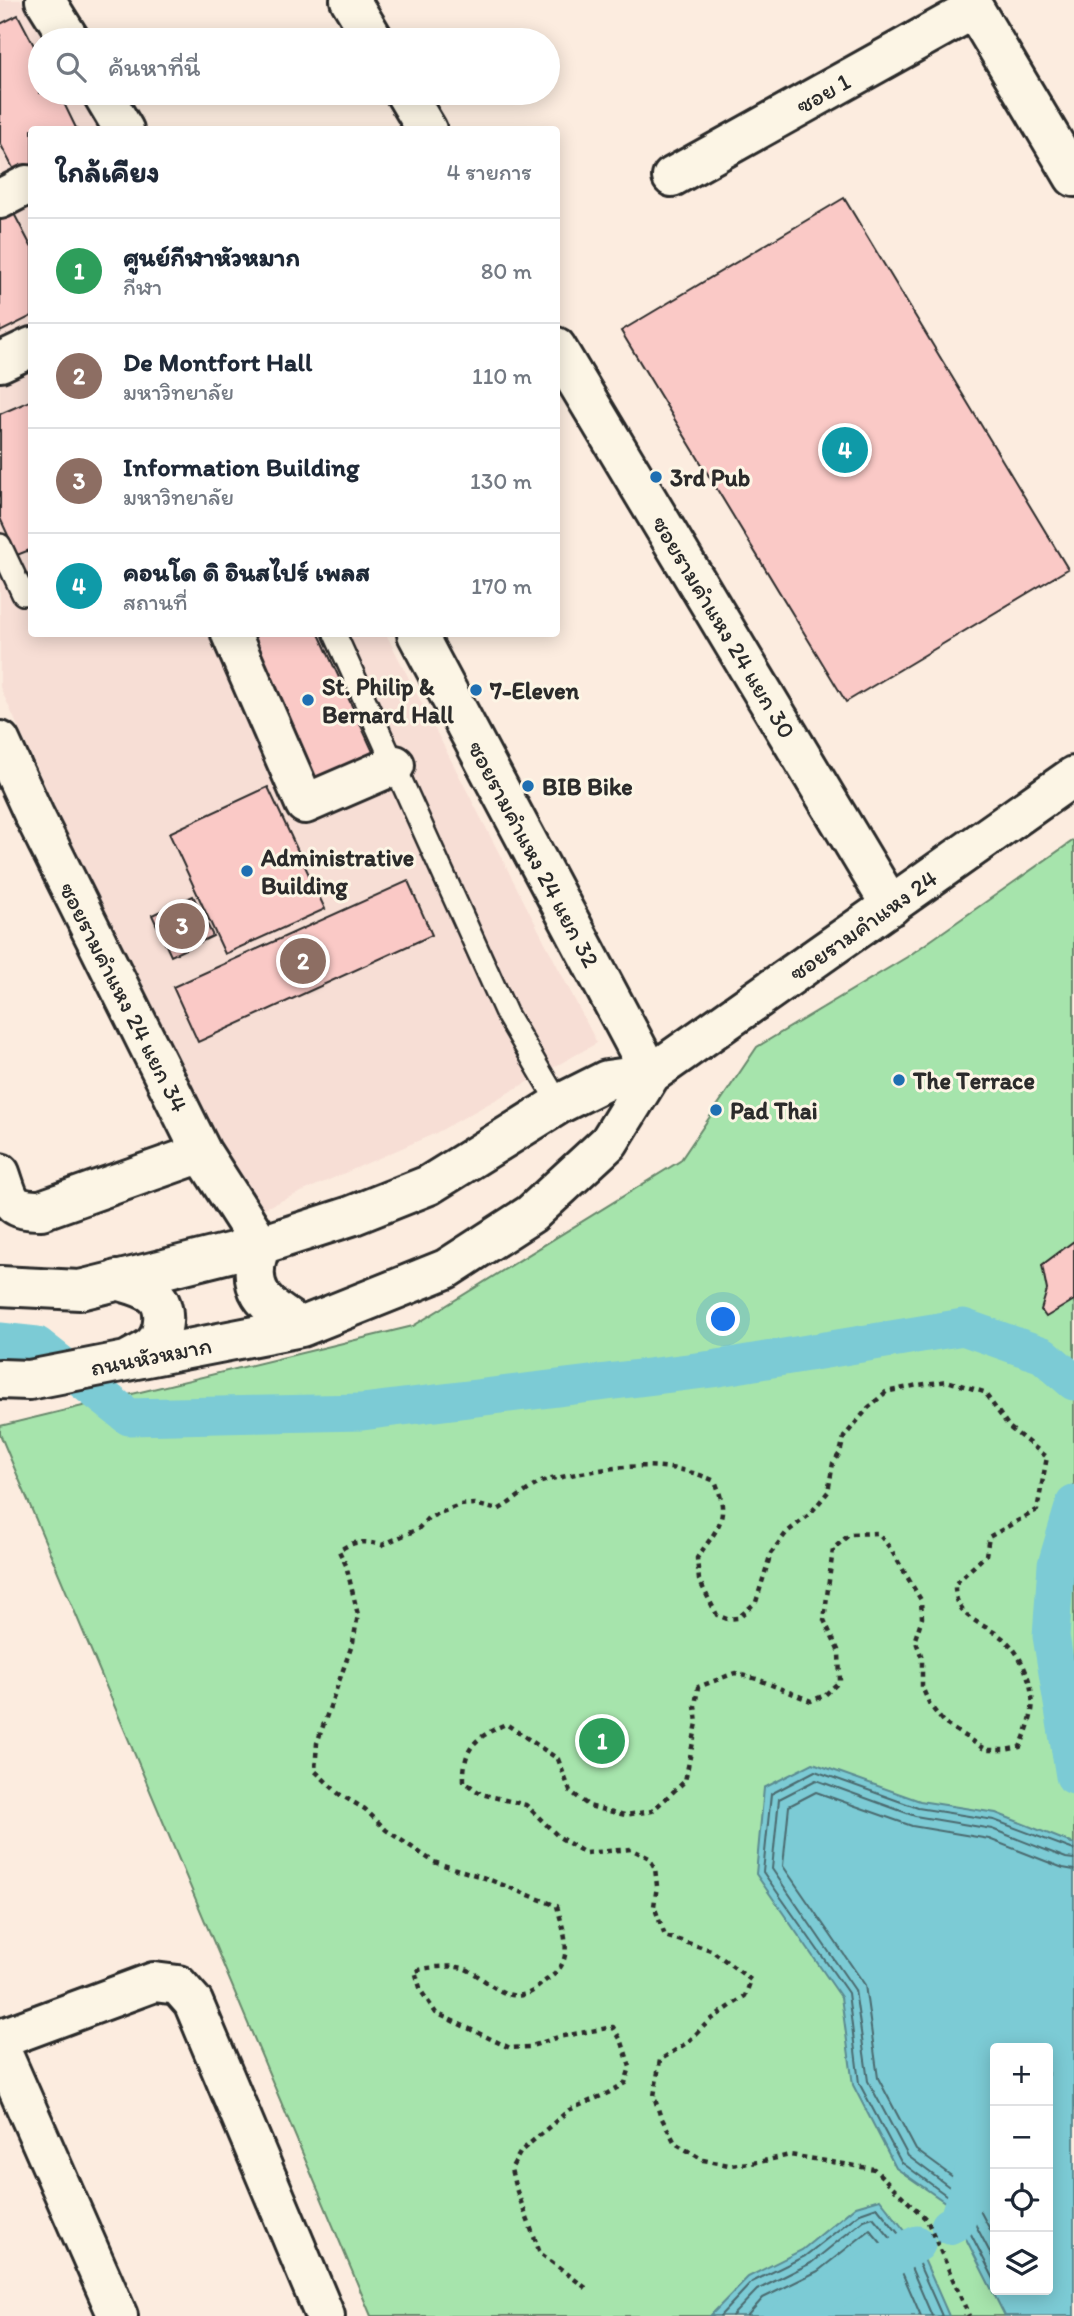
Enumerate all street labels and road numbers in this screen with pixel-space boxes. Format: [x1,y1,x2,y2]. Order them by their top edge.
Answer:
street label: ซอย 1 [791,66,855,120]
street label: ซอยรามคำแหง 24 แยก 30 [646,510,802,744]
street label: ซอยรามคำแหง 24 แยก 32 [462,736,606,973]
street label: ซอยรามคำแหง 24 [783,863,943,987]
street label: ซอยรามคำแหง 24 แยก 34 [53,877,195,1117]
street label: ถนนหัวหมาก [88,1330,214,1382]

